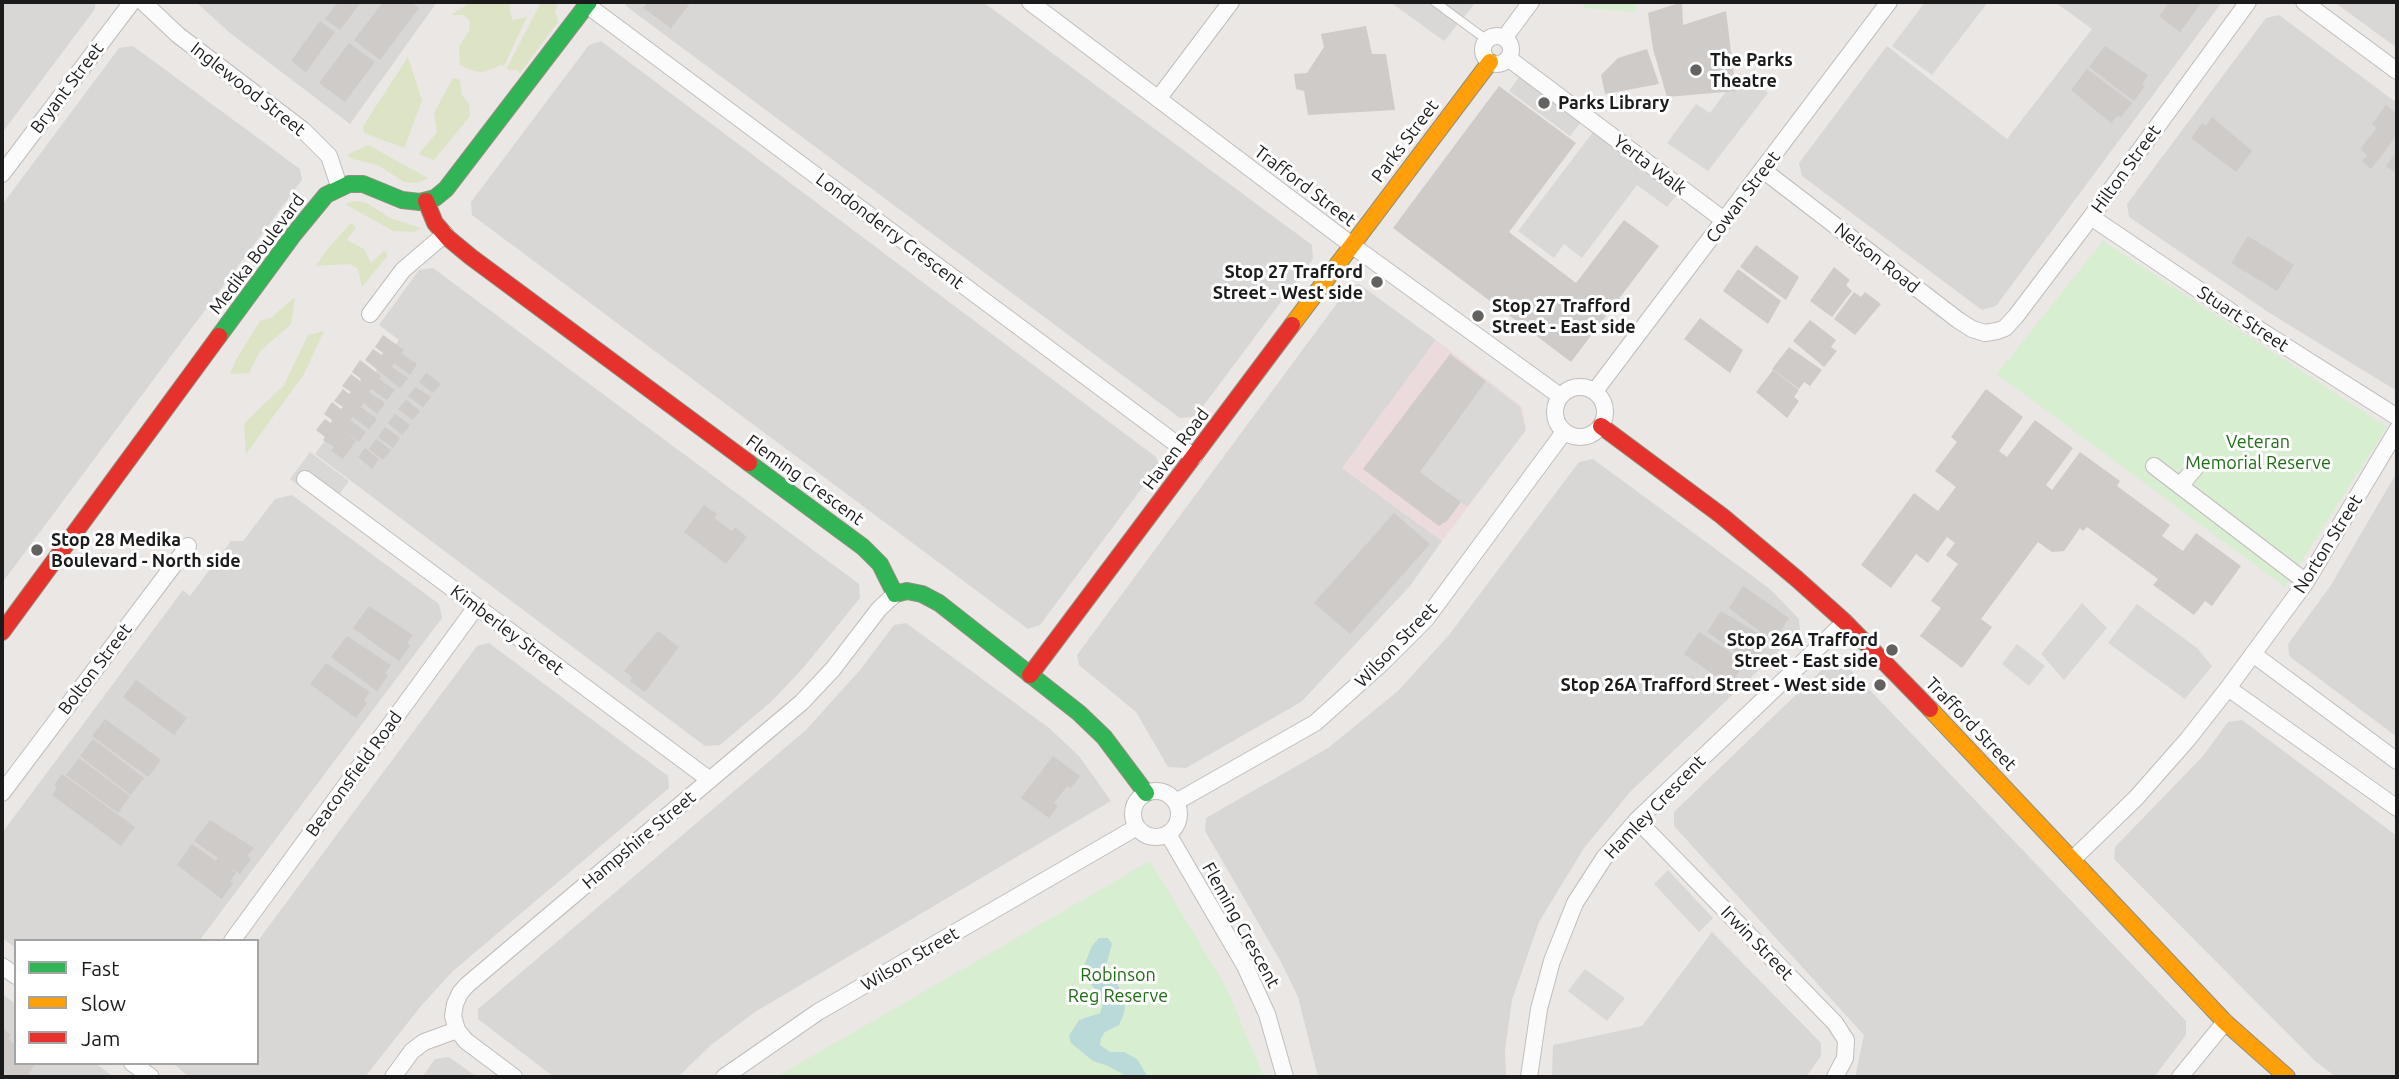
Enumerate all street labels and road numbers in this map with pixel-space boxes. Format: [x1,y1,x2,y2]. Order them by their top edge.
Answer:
street label: Inglewood Street [186,37,310,141]
street label: Bryant Street [26,38,108,138]
street label: Parks Street [1367,95,1443,187]
street label: Hilton Street [2087,121,2165,217]
street label: Yerta Walk [1609,130,1691,200]
street label: Trafford Street [1250,141,1360,231]
street label: Cowan Street [1701,147,1785,247]
street label: Londonderry Crescent [812,168,968,294]
street label: Medika Boulevard [205,190,309,318]
street label: Nelson Road [1830,218,1924,298]
street label: Stuart Street [2193,282,2293,356]
street label: Haven Road [1138,404,1214,494]
street label: Fleming Crescent [742,430,868,530]
street label: Norton Street [2289,491,2367,597]
street label: Kimberley Street [446,580,568,680]
street label: Wilson Street [1350,598,1442,692]
street label: Bolton Street [54,619,136,719]
street label: Trafford Street [1921,673,2021,775]
street label: Beaconsfield Road [301,707,407,841]
street label: Hamley Crescent [1600,751,1710,863]
street label: Hampshire Street [578,786,700,894]
street label: Fleming Crescent [1198,859,1284,991]
street label: Irwin Street [1716,901,1798,985]
street label: Wilson Street [857,922,963,996]

